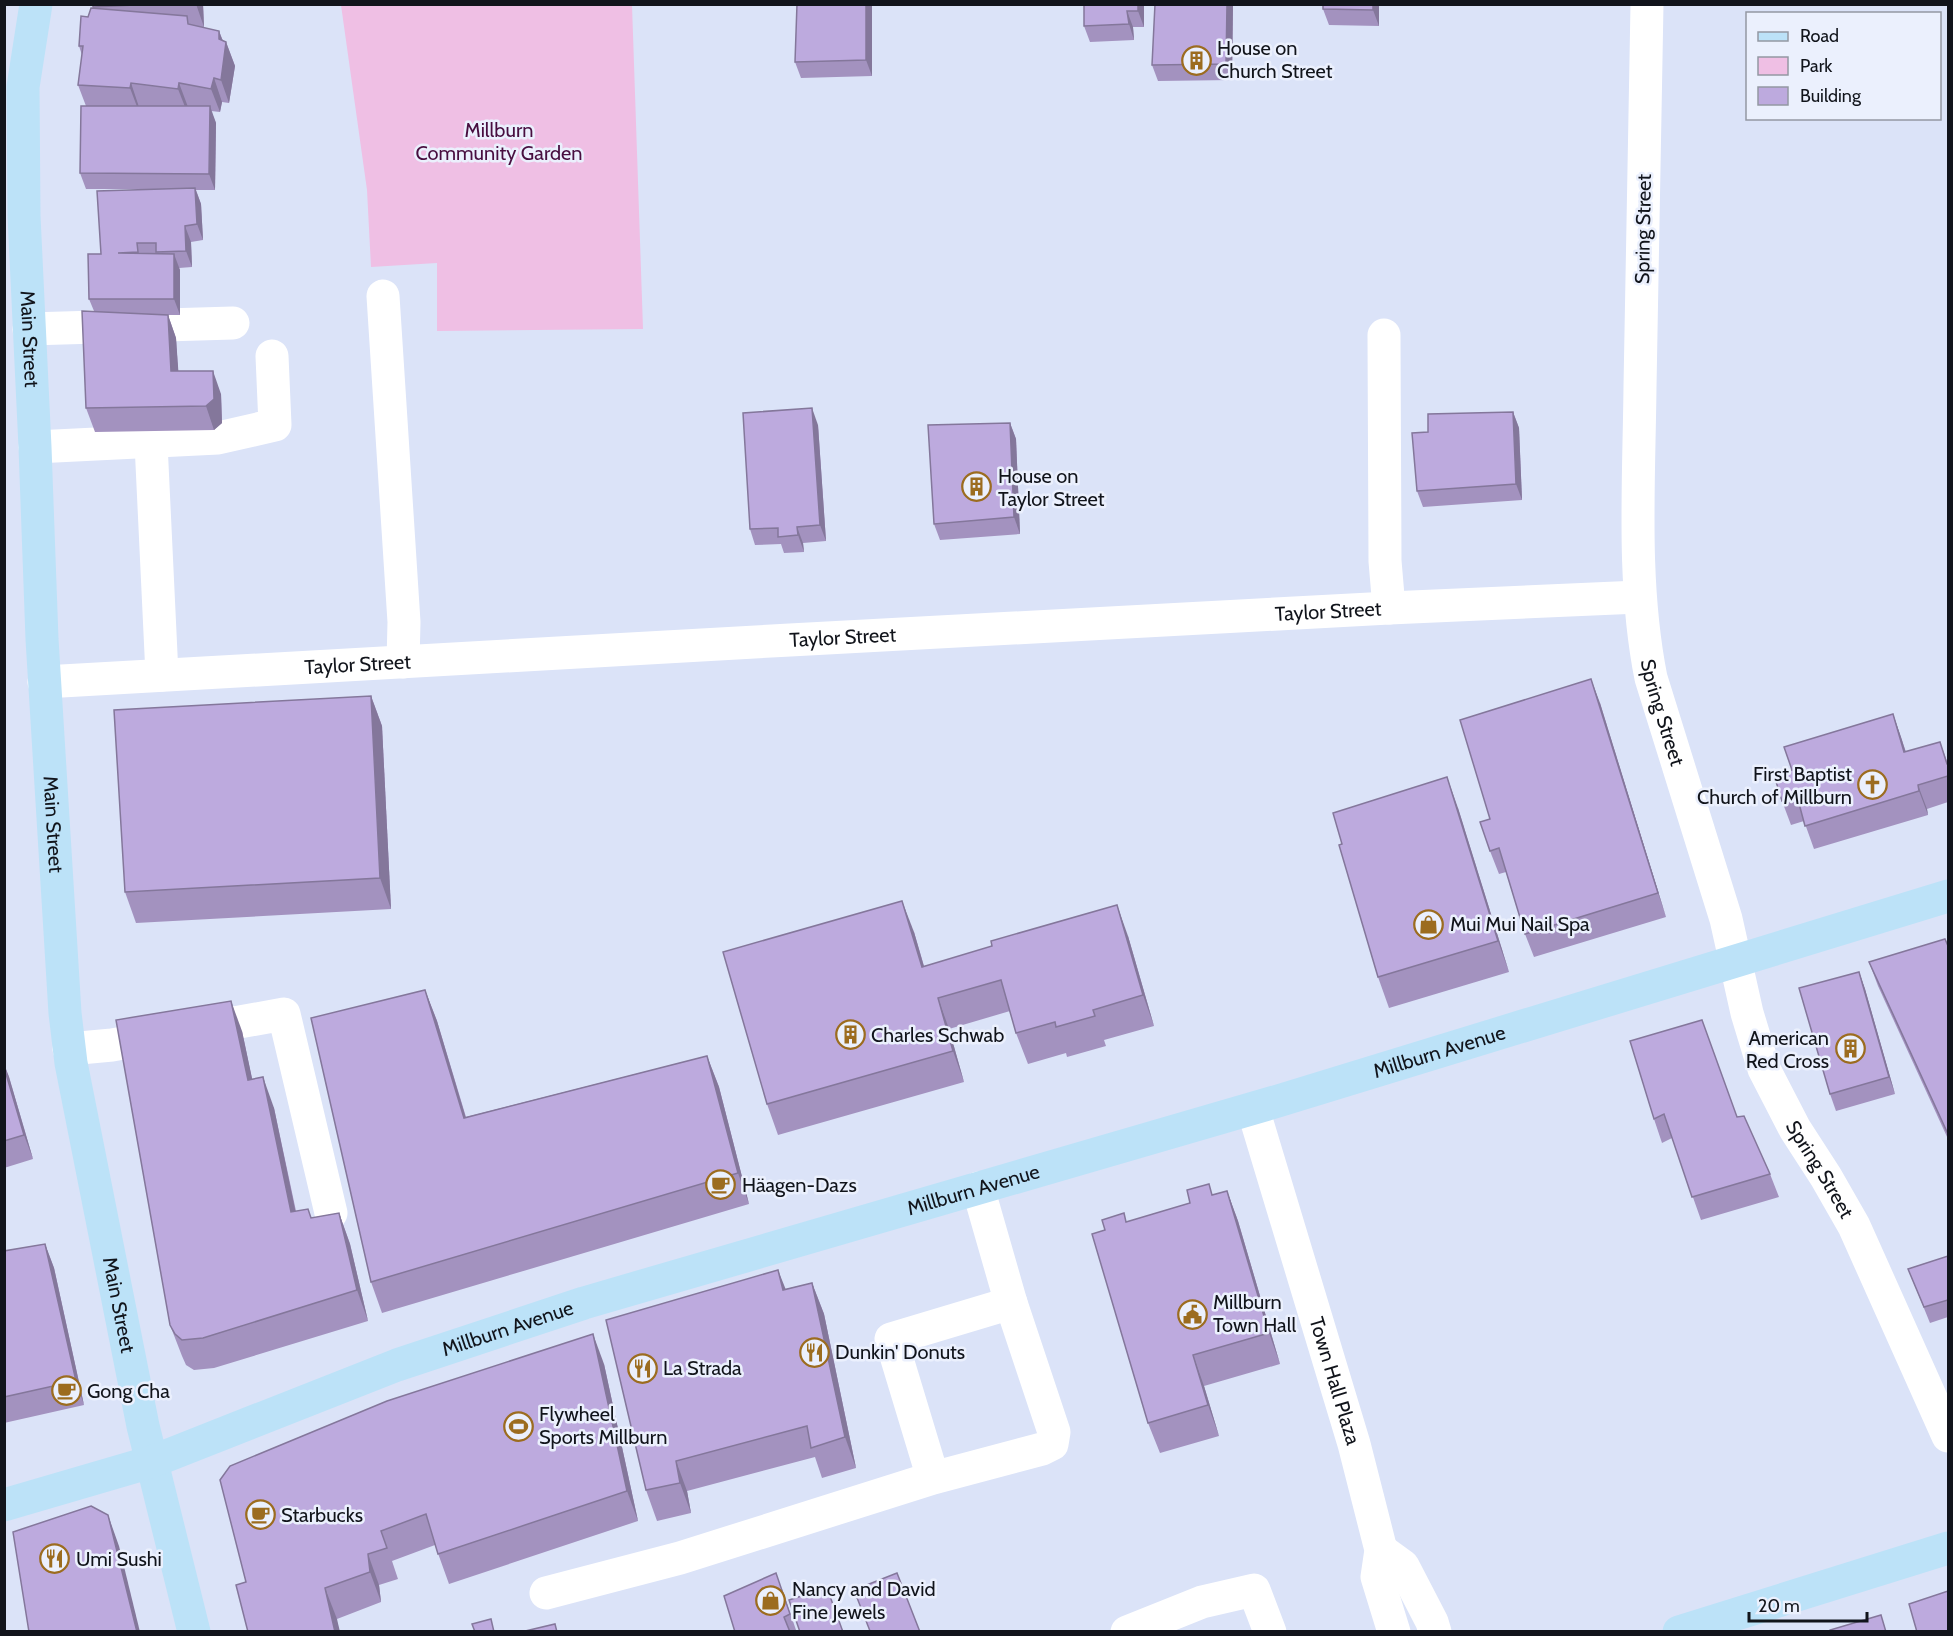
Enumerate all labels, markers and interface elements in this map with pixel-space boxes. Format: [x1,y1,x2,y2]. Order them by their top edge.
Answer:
legend [1746,12,1941,120]
text: Road [1800,25,1839,47]
place label: House on Church Street [1217,36,1333,83]
building icon: House on Church Street [1180,44,1212,76]
text: Park [1800,55,1833,77]
text: Building [1800,85,1862,107]
park label: Millburn Community Garden [416,118,582,165]
street label: Spring Street [1630,173,1656,284]
street label: Main Street [16,290,44,388]
place label: House on Taylor Street [998,464,1105,511]
building icon: House on Taylor Street [961,471,993,503]
street label: Taylor Street [1274,596,1382,626]
street label: Taylor Street [789,622,897,652]
street label: Taylor Street [304,649,412,679]
street label: Spring Street [1636,657,1690,769]
place label: First Baptist Church of Millburn [1697,762,1852,809]
church icon: First Baptist Church of Millburn [1857,769,1889,801]
street label: Main Street [38,775,68,874]
shop icon: Mui Mui Nail Spa [1413,908,1445,940]
place label: Mui Mui Nail Spa [1450,912,1590,936]
building icon: Charles Schwab [834,1019,866,1051]
street label: Millburn Avenue [1370,1020,1508,1083]
place label: Charles Schwab [871,1023,1004,1047]
place label: American Red Cross [1746,1026,1829,1073]
building icon: American Red Cross [1834,1033,1866,1065]
street label: Spring Street [1781,1117,1859,1223]
street label: Millburn Avenue [904,1159,1042,1220]
cafe icon: Häagen-Dazs [705,1169,737,1201]
place label: Häagen-Dazs [742,1173,857,1197]
street label: Main Street [98,1255,140,1355]
place label: Millburn Town Hall [1213,1290,1296,1337]
street label: Millburn Avenue [439,1295,576,1361]
public building icon: Millburn Town Hall [1176,1298,1208,1330]
street label: Town Hall Plaza [1304,1314,1366,1448]
restaurant icon: Dunkin' Donuts [798,1336,830,1368]
place label: Dunkin' Donuts [835,1340,965,1364]
restaurant icon: La Strada [626,1352,658,1384]
place label: La Strada [663,1356,742,1380]
cafe icon: Gong Cha [50,1375,82,1407]
place label: Gong Cha [87,1379,170,1403]
place label: Flywheel Sports Millburn [539,1402,667,1449]
sports icon: Flywheel Sports Millburn [502,1410,534,1442]
cafe icon: Starbucks [244,1499,276,1531]
place label: Starbucks [281,1503,363,1527]
restaurant icon: Umi Sushi [39,1543,71,1575]
place label: Umi Sushi [76,1547,162,1571]
place label: Nancy and David Fine Jewels [792,1577,936,1624]
shop icon: Nancy and David Fine Jewels [755,1585,787,1617]
scale bar [1749,1585,1868,1623]
text: 20 m [1758,1595,1800,1617]

